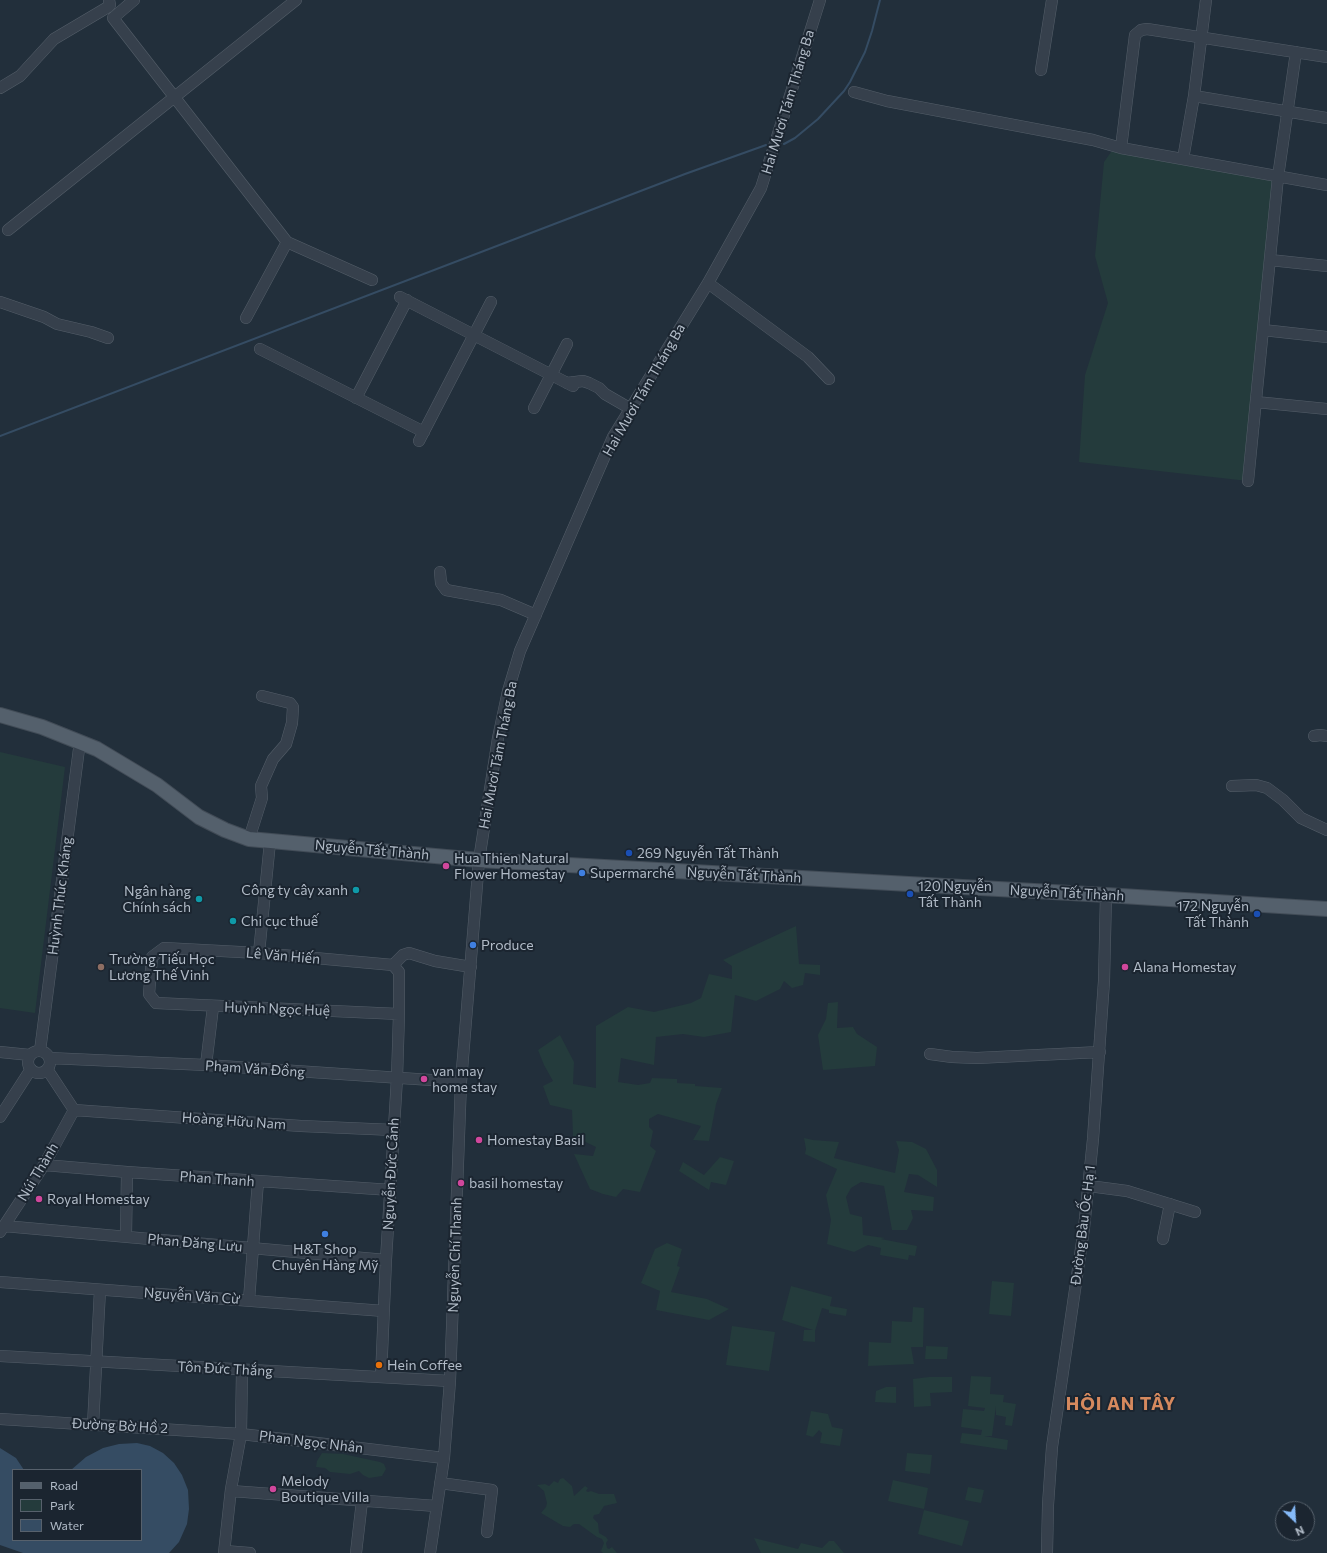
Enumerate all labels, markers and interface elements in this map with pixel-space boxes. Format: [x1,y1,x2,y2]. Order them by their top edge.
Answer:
street label: Hai Mươi Tám Tháng Ba [758,28,818,176]
street label: Hai Mươi Tám Tháng Ba [599,321,689,459]
street label: Hai Mươi Tám Tháng Ba [475,680,521,830]
street label: Huỳnh Thúc Kháng [44,836,76,956]
street label: Nguyễn Tất Thành [314,837,430,863]
place label: 269 Nguyễn Tất Thành [637,845,779,861]
marker: 269 Nguyễn Tất Thành [624,848,634,858]
place label: Hua Thien Natural Flower Homestay [454,850,569,882]
marker: Hua Thien Natural Flower Homestay [441,861,451,871]
street label: Nguyễn Tất Thành [686,864,802,886]
place label: Supermarché [590,865,675,881]
marker: Supermarché [577,868,587,878]
place label: 120 Nguyễn Tất Thành [918,878,992,910]
place label: Công ty cây xanh [241,882,348,898]
street label: Nguyễn Tất Thành [1009,882,1125,904]
place label: Ngân hàng Chính sách [122,883,191,916]
marker: Công ty cây xanh [351,885,361,895]
marker: 120 Nguyễn Tất Thành [905,889,915,899]
marker: Ngân hàng Chính sách [194,894,204,904]
place label: 172 Nguyễn Tất Thành [1177,898,1249,930]
marker: 172 Nguyễn Tất Thành [1252,909,1262,919]
place label: Chi cục thuế [241,913,318,929]
marker: Chi cục thuế [228,916,238,926]
place label: Produce [481,937,534,953]
marker: Produce [468,940,478,950]
street label: Lê Văn Hiến [245,944,321,968]
place label: Trường Tiếu Học Lương Thế Vinh [109,951,215,984]
place label: Alana Homestay [1133,959,1237,975]
marker: Trường Tiếu Học Lương Thế Vinh [96,962,106,972]
marker: Alana Homestay [1120,962,1130,972]
street label: Huỳnh Ngọc Huệ [224,999,330,1019]
street label: Phạm Văn Đồng [204,1057,306,1081]
place label: van may home stay [432,1063,497,1096]
marker: van may home stay [419,1074,429,1084]
street label: Hoàng Hữu Nam [181,1109,287,1133]
street label: Nguyễn Đức Cảnh [380,1117,402,1231]
place label: Homestay Basil [487,1132,585,1148]
marker: Homestay Basil [474,1135,484,1145]
street label: Núi Thành [14,1140,62,1204]
street label: Đường Bàu Ốc Hạ 1 [1067,1164,1099,1286]
street label: Phan Thanh [179,1168,255,1190]
place label: basil homestay [469,1175,563,1191]
marker: basil homestay [456,1178,466,1188]
place label: Royal Homestay [47,1191,150,1207]
marker: Royal Homestay [34,1194,44,1204]
street label: Nguyễn Chí Thanh [445,1197,465,1313]
marker: H&T Shop Chuyên Hàng Mỹ [320,1229,330,1239]
street label: Phan Đăng Lưu [147,1230,243,1256]
place label: H&T Shop Chuyên Hàng Mỹ [272,1241,378,1274]
street label: Nguyễn Văn Cừ [143,1284,241,1308]
place label: Hein Coffee [387,1357,462,1373]
street label: Tôn Đức Thắng [177,1358,273,1380]
marker: Hein Coffee [374,1360,384,1370]
district label: HỘI AN TÂY [1066,1393,1176,1415]
street label: Đường Bờ Hồ 2 [71,1415,169,1437]
street label: Phan Ngọc Nhân [258,1427,364,1457]
legend [12,1469,142,1541]
place label: Melody Boutique Villa [281,1473,369,1506]
text: Road [50,1478,78,1492]
marker: Melody Boutique Villa [268,1484,278,1494]
text: Park [50,1498,75,1512]
north arrow [1275,1501,1315,1541]
text: Water [50,1518,84,1532]
text: N [1293,1524,1306,1539]

